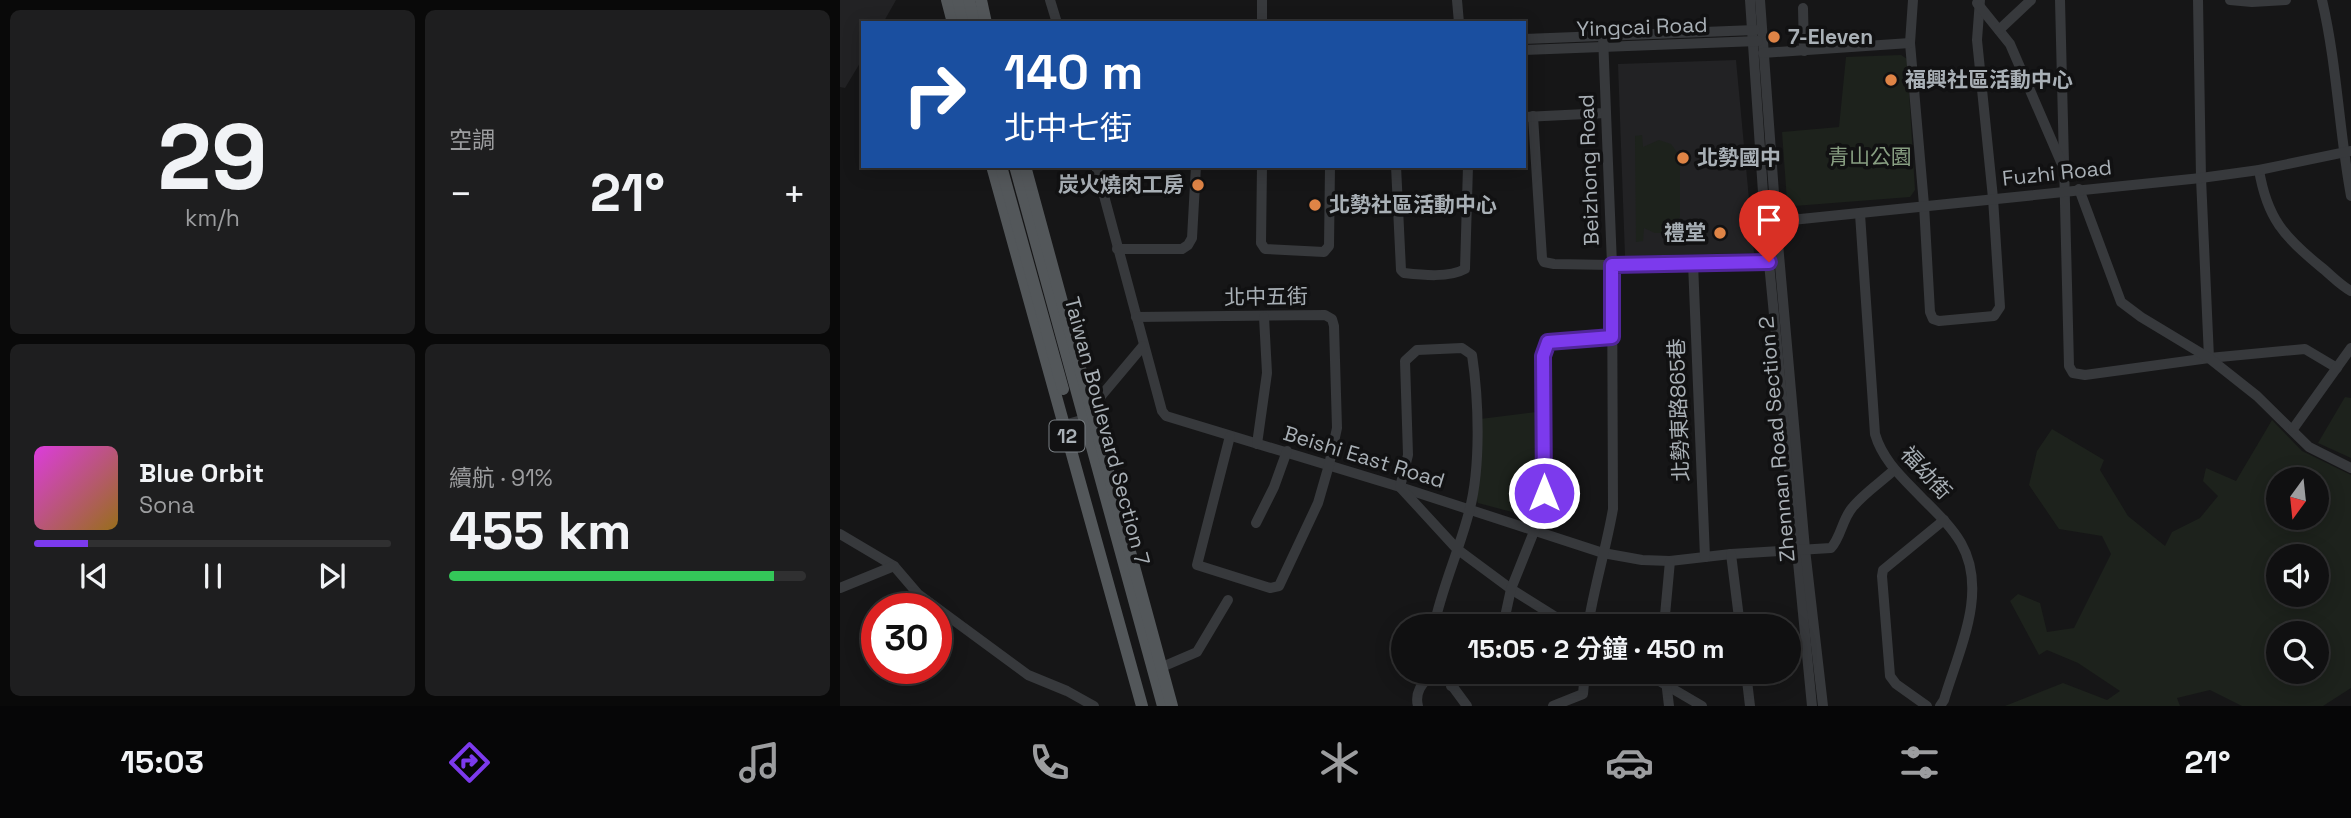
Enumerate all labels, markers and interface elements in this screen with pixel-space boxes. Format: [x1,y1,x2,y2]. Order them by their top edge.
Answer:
street label: Yingcai Road [1576,11,1708,42]
place label: 7-Eleven [1788,23,1873,50]
marker: 7-Eleven [1766,29,1782,45]
text: 140 m [1004,41,1143,103]
icon: right [889,49,980,140]
place label: 福興社區活動中心 [1905,66,2073,93]
marker: 福興社區活動中心 [1883,72,1899,88]
street label: Beizhong Road [1572,94,1605,246]
text: 29 [158,99,267,216]
text: 北中七街 [1004,108,1132,148]
text: 空調 [449,125,495,155]
park label: 青山公園 [1828,143,1912,170]
place label: 北勢國中 [1697,144,1781,171]
marker: 北勢國中 [1675,150,1691,166]
street label: Fuzhi Road [2001,153,2113,192]
text: 21° [590,160,665,226]
text: − [449,170,473,218]
text: + [782,170,806,218]
place label: 炭火燒肉工房 [1058,171,1184,198]
marker: 炭火燒肉工房 [1190,177,1206,193]
pin [1739,190,1799,262]
place label: 北勢社區活動中心 [1329,191,1497,218]
marker: 北勢社區活動中心 [1307,197,1323,213]
icon: arrive [1750,201,1788,239]
text: km/h [185,203,240,233]
place label: 禮堂 [1664,219,1706,246]
marker: 禮堂 [1712,225,1728,241]
street label: 北中五街 [1224,282,1308,311]
street label: Taiwan Boulevard Section 7 [1059,294,1156,568]
street label: Zhennan Road Section 2 [1752,315,1801,563]
street label: 北勢東路865巷 [1663,338,1694,482]
street label: Beishi East Road [1280,419,1448,494]
road number: 12 [1050,420,1084,452]
street label: 福幼街 [1895,440,1958,505]
text: Blue Orbit [139,456,264,490]
position arrow [1507,456,1581,530]
text: 續航 · 91% [449,463,553,493]
north arrow [2266,467,2329,530]
map controls [2266,467,2329,684]
text: Sona [139,490,195,520]
text: 455 km [449,498,631,564]
button: sound [2266,544,2329,607]
icon: previous [75,557,113,595]
icon: pause [194,557,232,595]
icon: next [313,557,351,595]
speed limit sign: 30 [861,593,952,684]
button: search [2266,621,2329,684]
text: 15:05 · 2 分鐘 · 450 m [1467,632,1725,666]
icon: directions [445,738,494,787]
icon: music [735,738,784,787]
icon: phone [1025,738,1074,787]
icon: climate [1315,738,1364,787]
icon: car [1605,738,1654,787]
icon: filters [1895,738,1944,787]
text: 15:03 [120,742,204,782]
text: 21° [2184,742,2231,782]

